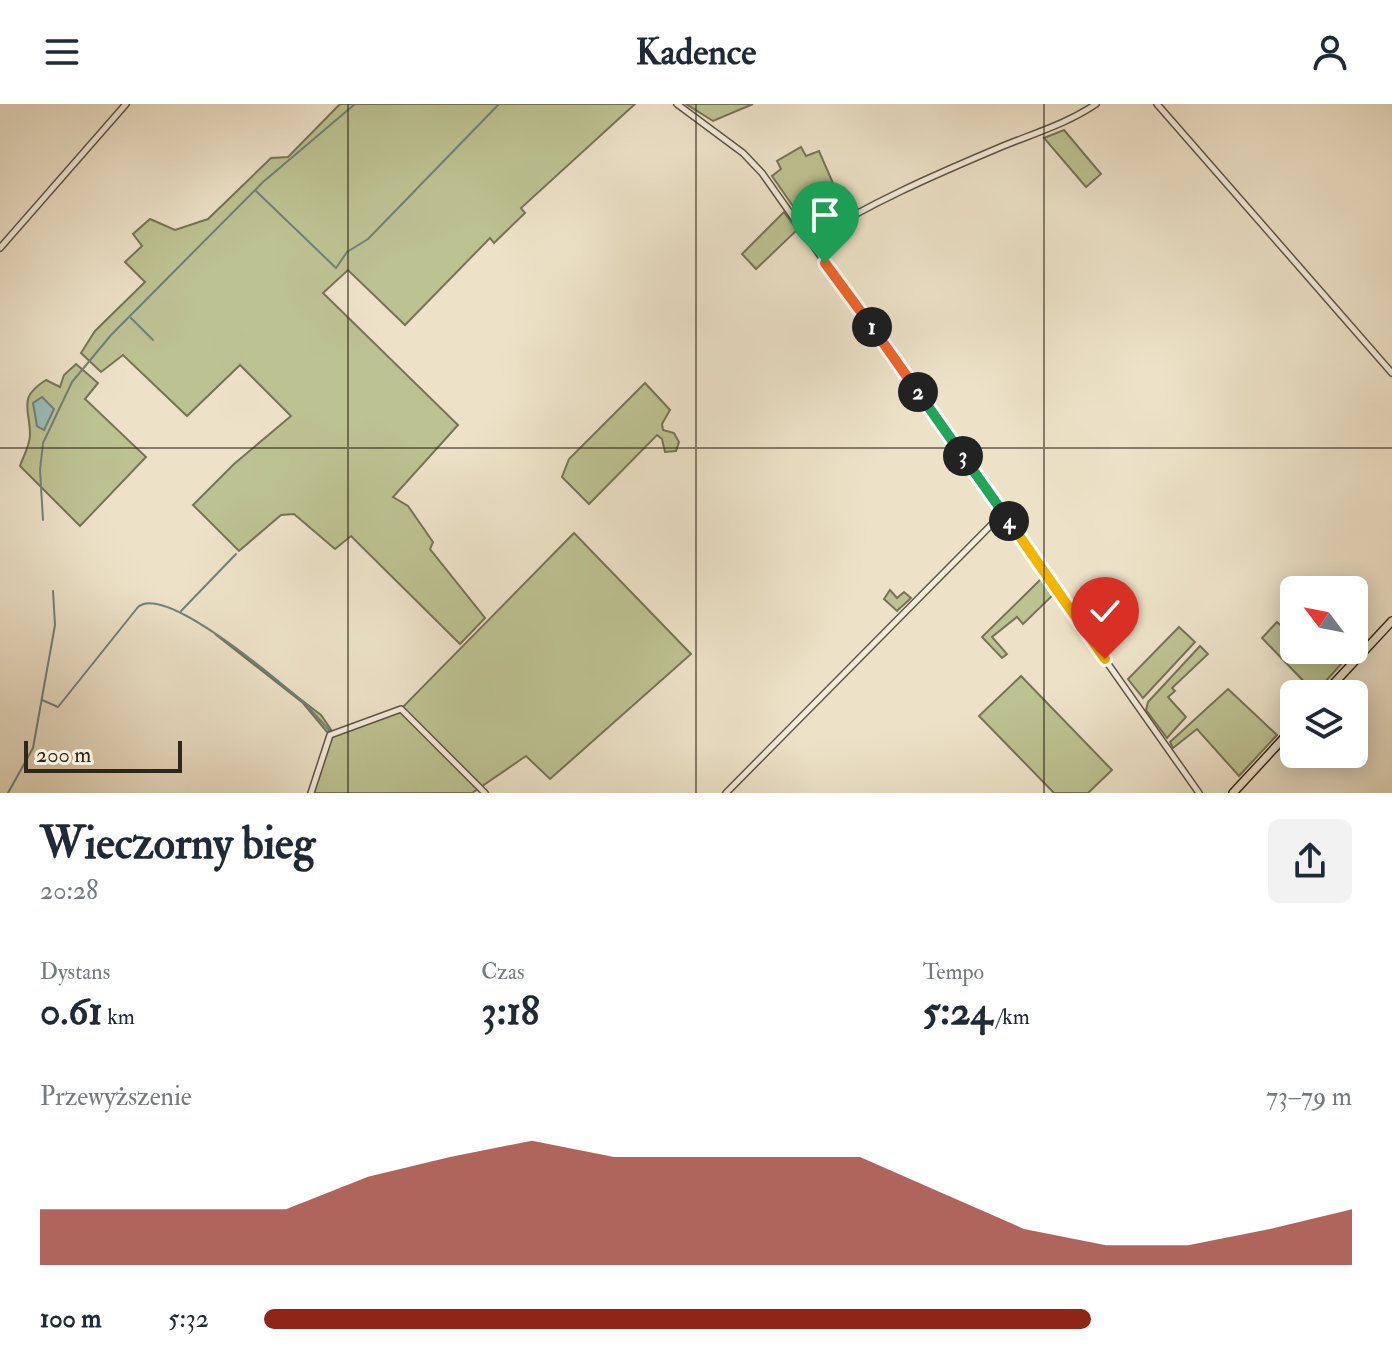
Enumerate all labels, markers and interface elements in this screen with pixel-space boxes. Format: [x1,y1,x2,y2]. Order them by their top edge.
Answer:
icon: menu [40,30,84,74]
text: Kadence [636,30,756,75]
icon: person [1308,30,1352,74]
pin [791,181,859,263]
icon: arrive [803,193,847,237]
pin: 1 [852,307,892,347]
text: 1 [868,313,876,341]
pin: 2 [898,372,938,412]
text: 2 [912,378,924,406]
pin: 3 [943,436,983,476]
text: 3 [959,442,967,470]
pin: 4 [989,501,1029,541]
text: 4 [1003,507,1015,535]
north arrow [1280,576,1368,664]
map controls [1280,576,1368,768]
pin [1071,577,1139,659]
icon: check [1083,589,1127,633]
button: layers [1280,680,1368,768]
scale bar [24,737,182,773]
text: 200 m [36,741,91,769]
text: Wieczorny bieg [40,817,315,872]
button: share [1268,819,1352,903]
text: 20:28 [40,875,98,907]
text: Dystans [40,958,110,986]
text: Czas [481,958,525,986]
text: Tempo [923,958,984,986]
text: 0.61 [40,986,103,1037]
text: 3:18 [481,986,540,1037]
text: 5:24 [923,986,992,1037]
text: km [103,1003,135,1031]
text: /km [992,1003,1030,1031]
text: Przewyższenie [40,1081,192,1113]
text: 73–79 m [1266,1081,1352,1113]
text: 100 m [40,1303,101,1335]
text: 5:32 [168,1303,209,1335]

